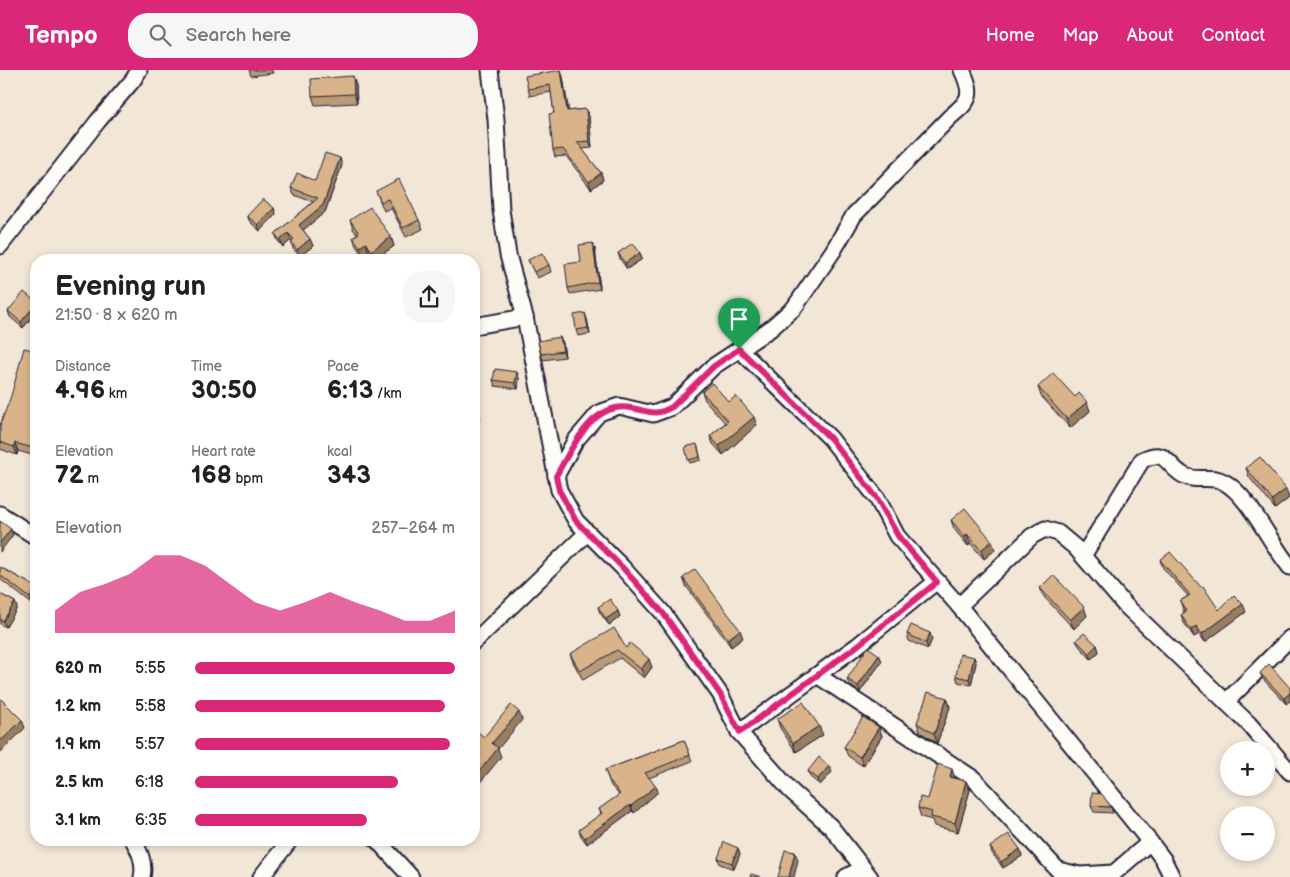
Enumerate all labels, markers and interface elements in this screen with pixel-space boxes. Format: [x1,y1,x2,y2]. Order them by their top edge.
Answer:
search box [128,13,478,58]
text: Tempo [25,21,98,50]
icon: search [146,21,174,49]
text: Search here [186,24,291,47]
text: Home [986,25,1035,46]
text: Map [1063,25,1099,46]
text: About [1127,25,1174,46]
text: Contact [1202,25,1265,46]
text: Evening run [55,270,206,303]
button: share [403,271,455,323]
pin [718,298,760,349]
icon: arrive [725,305,753,333]
text: 21:50 · 8 × 620 m [55,306,177,325]
text: Distance [55,358,111,375]
text: Time [191,358,222,375]
text: Pace [327,358,359,375]
text: 4.96 [55,375,105,406]
text: 30:50 [191,375,257,406]
text: 6:13 [327,375,373,406]
text: km [105,385,127,402]
text: /km [373,385,402,402]
text: Elevation [55,443,113,460]
text: Heart rate [191,443,256,460]
text: kcal [327,443,352,460]
text: 72 [55,460,84,491]
text: 168 [191,460,232,491]
text: 343 [327,460,371,491]
text: m [84,470,99,487]
text: bpm [232,470,263,487]
text: Elevation [55,519,122,538]
text: 257–264 m [371,519,455,538]
text: 620 m [55,659,102,678]
text: 5:55 [135,659,166,678]
text: 1.2 km [55,697,101,716]
text: 5:58 [135,697,166,716]
text: 1.9 km [55,735,101,754]
text: 5:57 [135,735,164,754]
map controls [1220,741,1275,861]
button: + [1220,741,1275,796]
text: 2.5 km [55,773,104,792]
text: 6:18 [135,773,164,792]
button: − [1220,806,1275,861]
text: 3.1 km [55,811,101,830]
text: 6:35 [135,811,167,830]

